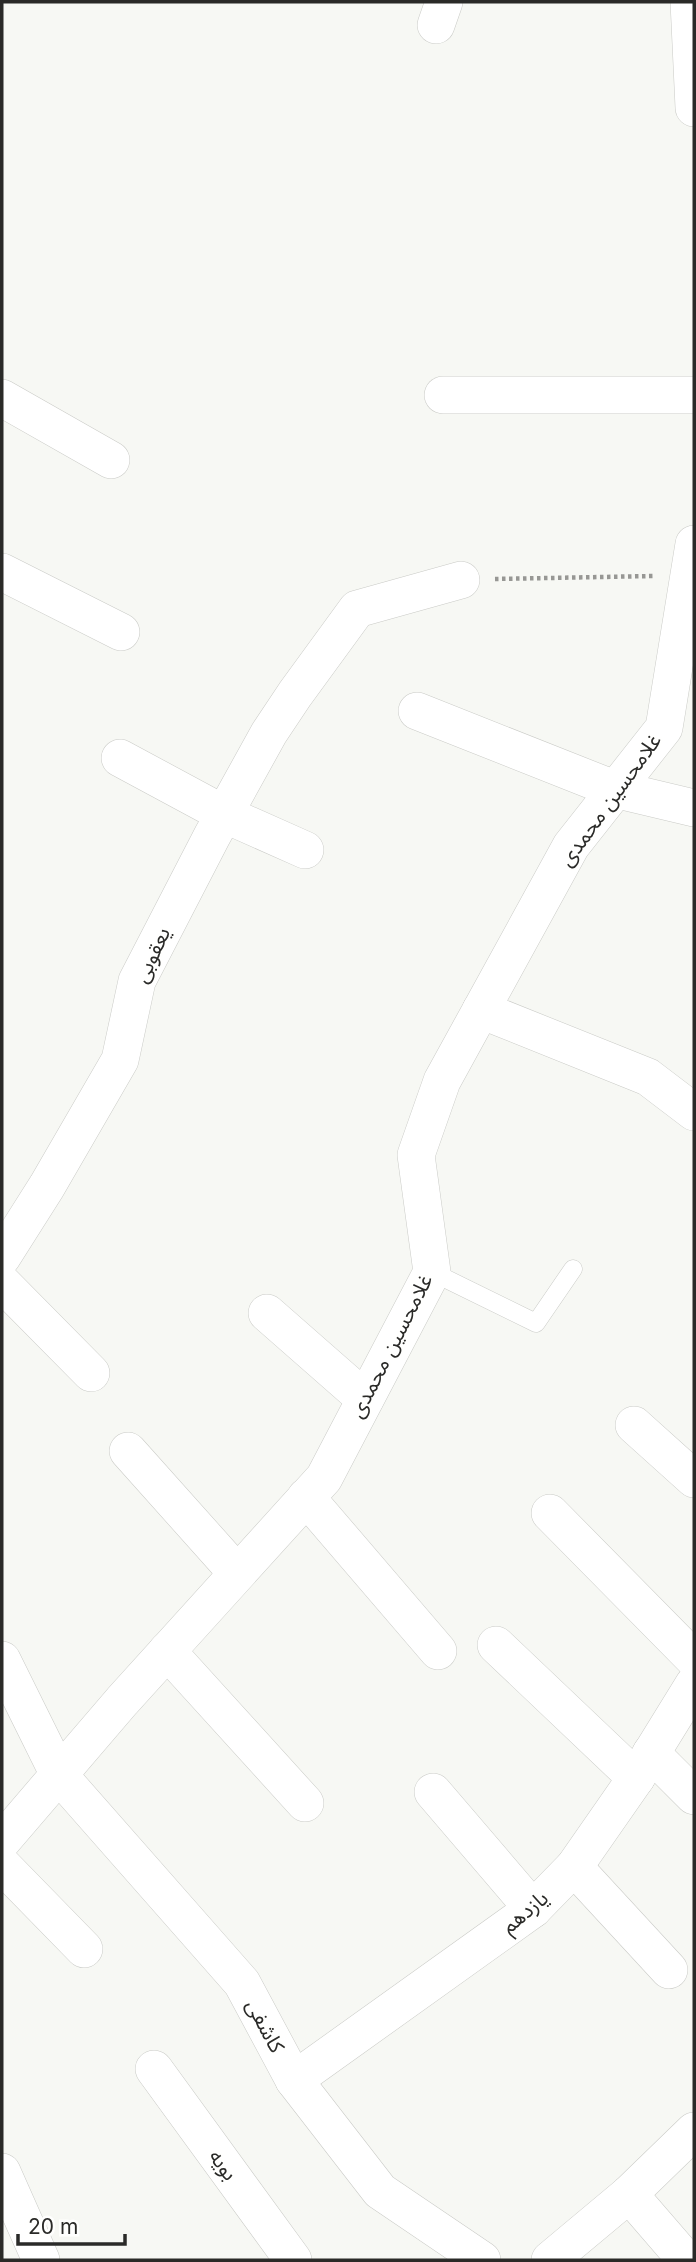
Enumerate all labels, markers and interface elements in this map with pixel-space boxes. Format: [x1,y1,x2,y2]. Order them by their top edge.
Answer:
street label: غلامحسین محمدی [553,728,666,871]
street label: یعقوبی [128,923,175,987]
street label: غلامحسین محمدی [344,1270,438,1422]
street label: یازدهم [496,1885,555,1941]
street label: کاشفی [241,1995,290,2057]
street label: بویه [204,2144,243,2185]
scale bar [18,2202,124,2246]
text: 20 m [28,2214,78,2239]

